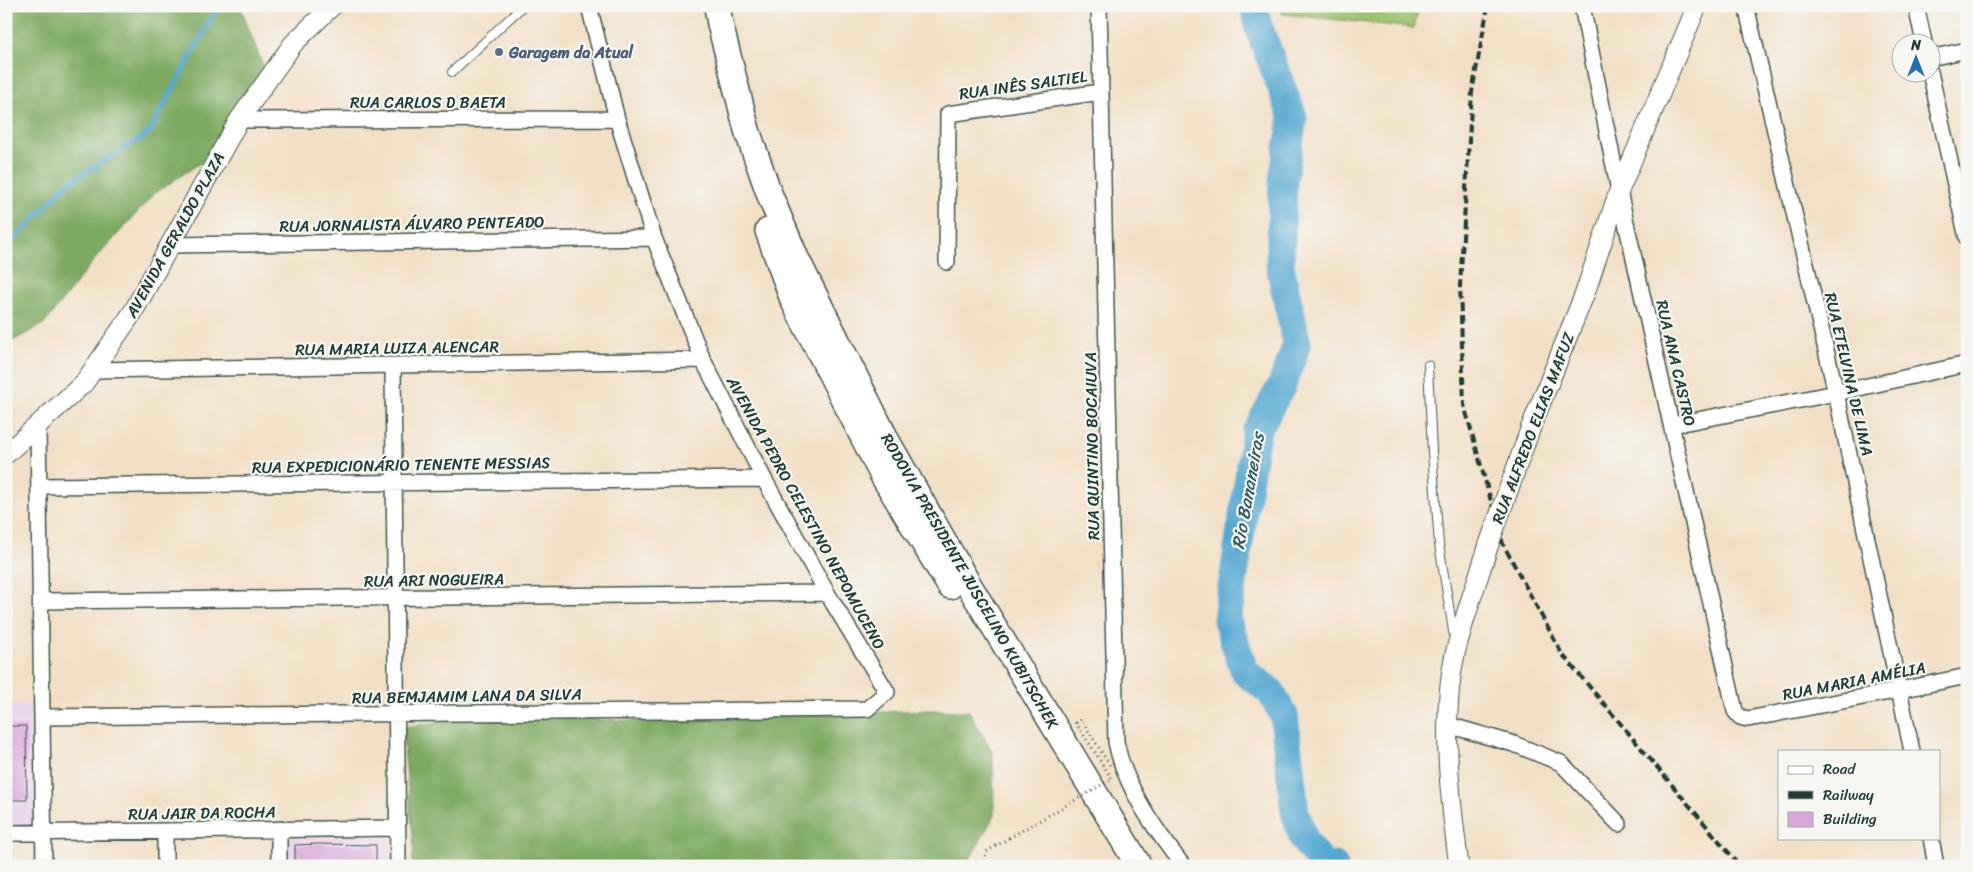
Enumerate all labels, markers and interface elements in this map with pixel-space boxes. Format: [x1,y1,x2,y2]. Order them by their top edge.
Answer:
north arrow [1890,32,1940,82]
text: N [1910,33,1921,58]
place label: Garagem da Atual [508,38,635,67]
marker: Garagem da Atual [493,46,505,58]
street label: RUA INÊS SALTIEL [957,62,1089,108]
street label: RUA CARLOS D BAETA [350,88,506,117]
street label: AVENIDA GERALDO PLAZA [117,147,233,324]
street label: RUA JORNALISTA ÁLVARO PENTEADO [279,207,545,241]
street label: RUA ETELVINA DE LIMA [1816,289,1882,459]
street label: RUA ANA CASTRO [1647,297,1705,429]
street label: RUA ALFREDO ELIAS MAFUZ [1483,327,1583,528]
street label: RUA MARIA LUIZA ALENCAR [295,332,500,364]
street label: RUA QUINTINO BOCAIUVA [1076,352,1108,540]
street label: AVENIDA PEDRO CELESTINO NEPOMUCENO [718,370,894,655]
street label: RODOVIA PRESIDENTE JUSCELINO KUBITSCHEK [873,427,1067,735]
water label: Rio Bananeiras [1222,428,1274,552]
street label: RUA EXPEDICIONÁRIO TENENTE MESSIAS [252,448,551,482]
street label: RUA ARI NOGUEIRA [364,564,504,596]
street label: RUA MARIA AMÉLIA [1780,653,1928,709]
street label: RUA BEMJAMIM LANA DA SILVA [352,679,582,713]
legend [1778,750,1940,840]
text: Road [1823,756,1856,782]
text: Railway [1823,782,1874,808]
street label: RUA JAIR DA ROCHA [128,797,276,829]
text: Building [1823,806,1877,832]

